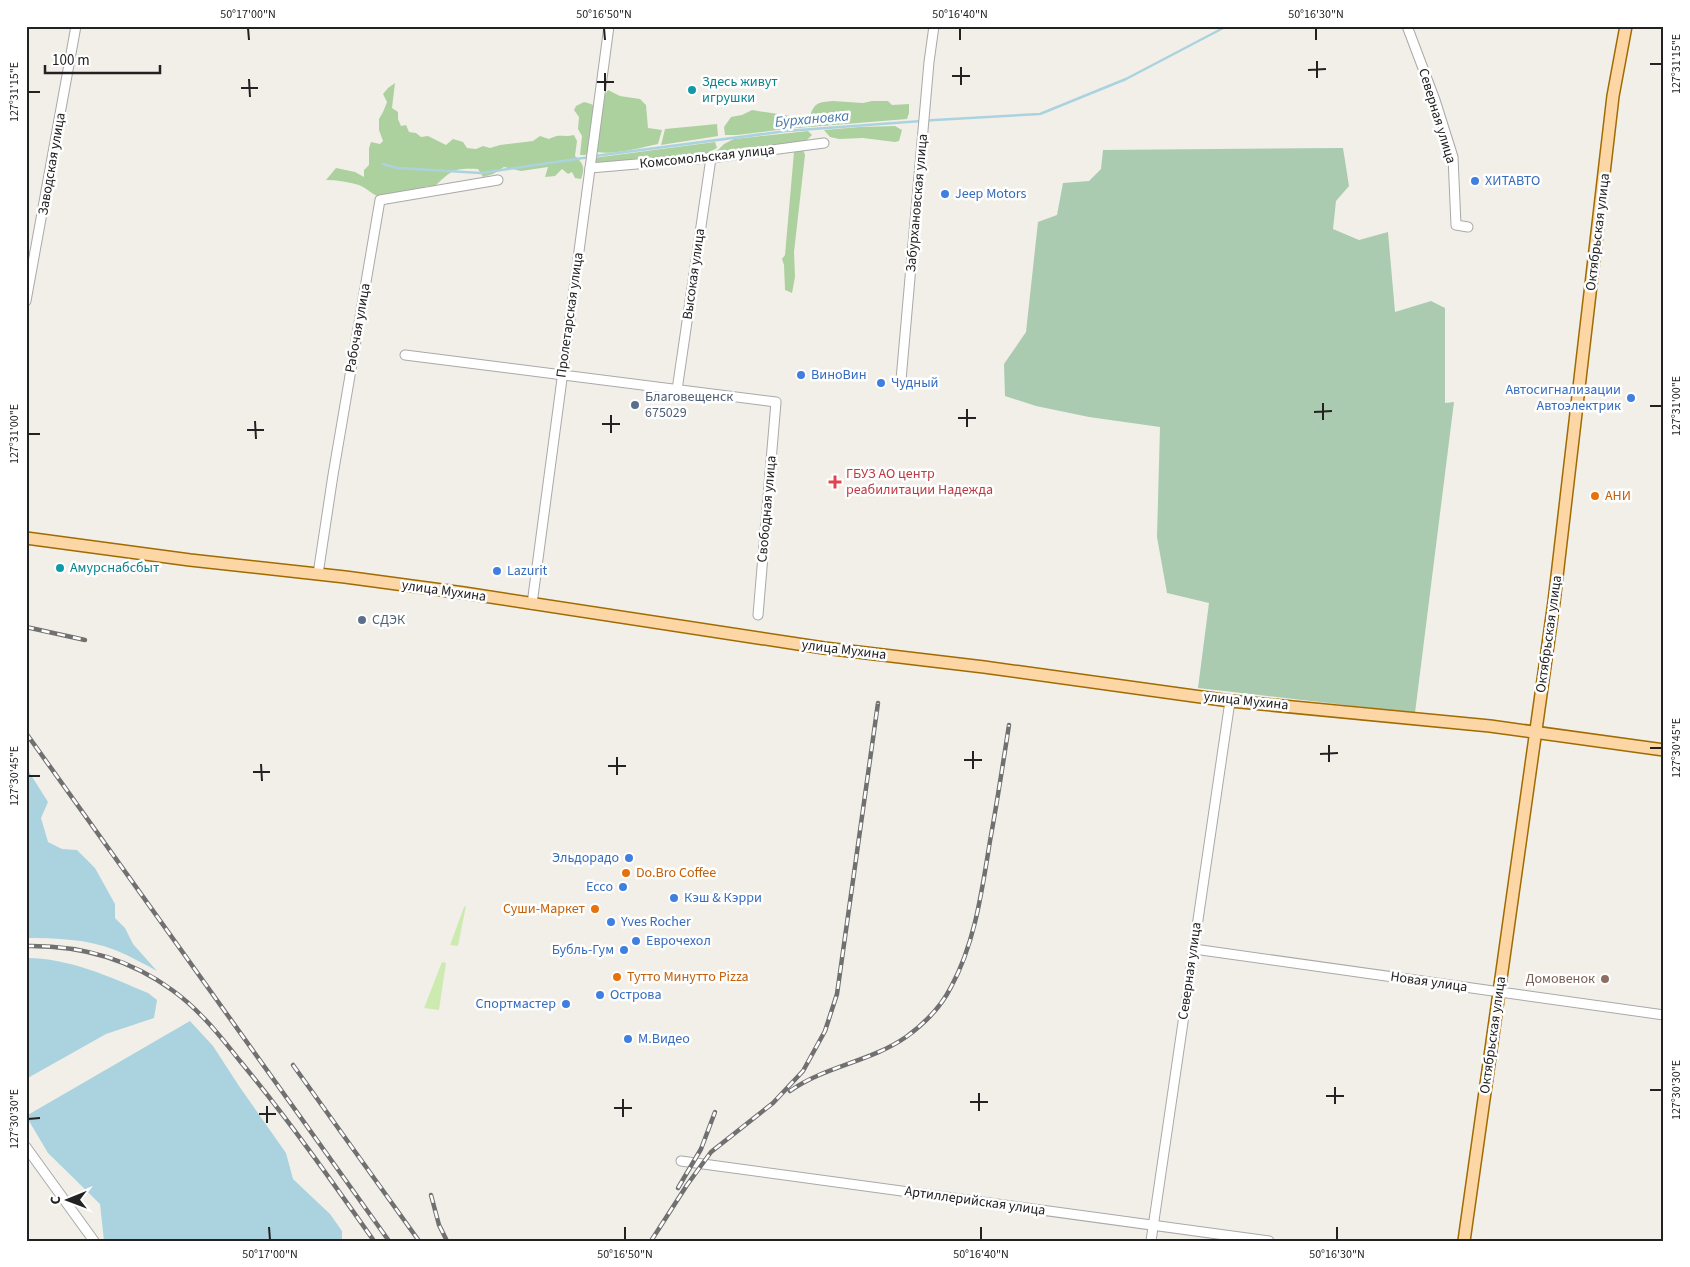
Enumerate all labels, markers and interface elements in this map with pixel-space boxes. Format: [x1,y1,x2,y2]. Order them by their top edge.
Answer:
text: 50°17'00"N [220,6,276,23]
text: 50°16'50"N [576,6,632,23]
text: 50°16'40"N [932,6,988,23]
text: 50°16'30"N [1288,6,1344,23]
text: 127°31'15"E [1668,34,1685,94]
scale bar [45,42,160,74]
text: 100 m [52,50,90,71]
text: 127°31'15"E [6,62,23,122]
street label: Северная улица [1413,66,1461,166]
place label: Здесь живут игрушки [702,72,778,108]
marker: Здесь живут игрушки [686,84,698,96]
water label: Бурхановка [774,105,850,133]
street label: Заводская улица [33,111,71,217]
street label: Забурхановская улица [901,133,933,273]
street label: Комсомольская улица [638,140,776,174]
place label: ХИТАВТО [1485,171,1540,191]
street label: Октябрьская улица [1581,172,1615,292]
marker: ХИТАВТО [1469,175,1481,187]
place label: Jeep Motors [955,184,1027,204]
marker: Jeep Motors [939,188,951,200]
street label: Высокая улица [678,227,710,321]
street label: Пролетарская улица [551,251,589,379]
street label: Рабочая улица [340,282,376,374]
place label: ВиноВин [811,365,867,385]
marker: ВиноВин [795,369,807,381]
place label: Чудный [891,373,938,393]
text: 127°31'00"E [1668,376,1685,436]
marker: Чудный [875,377,887,389]
place label: Автосигнализации Автоэлектрик [1505,380,1621,416]
place label: Благовещенск 675029 [645,387,733,423]
marker: Автосигнализации Автоэлектрик [1625,392,1637,404]
marker: Благовещенск 675029 [629,399,641,411]
text: 127°31'00"E [6,404,23,464]
street label: Свободная улица [752,455,782,563]
place label: ГБУЗ АО центр реабилитации Надежда [846,464,993,500]
marker: ГБУЗ АО центр реабилитации Надежда [828,475,842,489]
place label: АНИ [1605,486,1631,506]
marker: АНИ [1589,490,1601,502]
place label: Амурснабсбыт [70,558,160,578]
place label: Lazurit [507,561,548,581]
marker: Амурснабсбыт [54,562,66,574]
marker: Lazurit [491,565,503,577]
street label: Октябрьская улица [1531,574,1567,694]
street label: улица Мухина [400,575,488,607]
place label: СДЭК [372,610,406,630]
marker: СДЭК [356,614,368,626]
street label: улица Мухина [801,635,887,665]
street label: улица Мухина [1203,687,1289,715]
text: 127°30'45"E [1668,718,1685,778]
text: 127°30'45"E [6,746,23,806]
place label: Эльдорадо [552,848,619,868]
marker: Эльдорадо [623,852,635,864]
place label: Do.Bro Coffee [636,863,716,883]
marker: Do.Bro Coffee [620,867,632,879]
place label: Ecco [586,877,613,897]
marker: Ecco [617,881,629,893]
place label: Кэш & Кэрри [684,888,762,908]
marker: Кэш & Кэрри [668,892,680,904]
place label: Суши-Маркет [503,899,586,919]
marker: Суши-Маркет [589,903,601,915]
place label: Yves Rocher [620,912,691,932]
marker: Yves Rocher [605,916,617,928]
street label: Северная улица [1173,921,1207,1021]
place label: Еврочехол [646,931,711,951]
marker: Еврочехол [630,935,642,947]
place label: Бубль-Гум [552,940,614,960]
marker: Бубль-Гум [618,944,630,956]
place label: Тутто Минутто Pizza [627,967,749,987]
street label: Новая улица [1389,967,1469,997]
place label: Домовенок [1525,969,1595,989]
marker: Тутто Минутто Pizza [611,971,623,983]
marker: Домовенок [1599,973,1611,985]
street label: Октябрьская улица [1475,975,1511,1095]
place label: Острова [610,985,662,1005]
marker: Острова [594,989,606,1001]
place label: Спортмастер [476,994,556,1014]
marker: Спортмастер [560,998,572,1010]
place label: М.Видео [638,1029,690,1049]
marker: М.Видео [622,1033,634,1045]
text: 127°30'30"E [1668,1060,1685,1120]
text: 127°30'30"E [6,1089,23,1149]
north arrow [42,1174,92,1224]
street label: Артиллерийская улица [903,1181,1047,1221]
text: С [46,1196,66,1204]
text: 50°17'00"N [242,1246,298,1263]
text: 50°16'50"N [597,1246,653,1263]
text: 50°16'40"N [953,1246,1009,1263]
text: 50°16'30"N [1309,1246,1365,1263]

